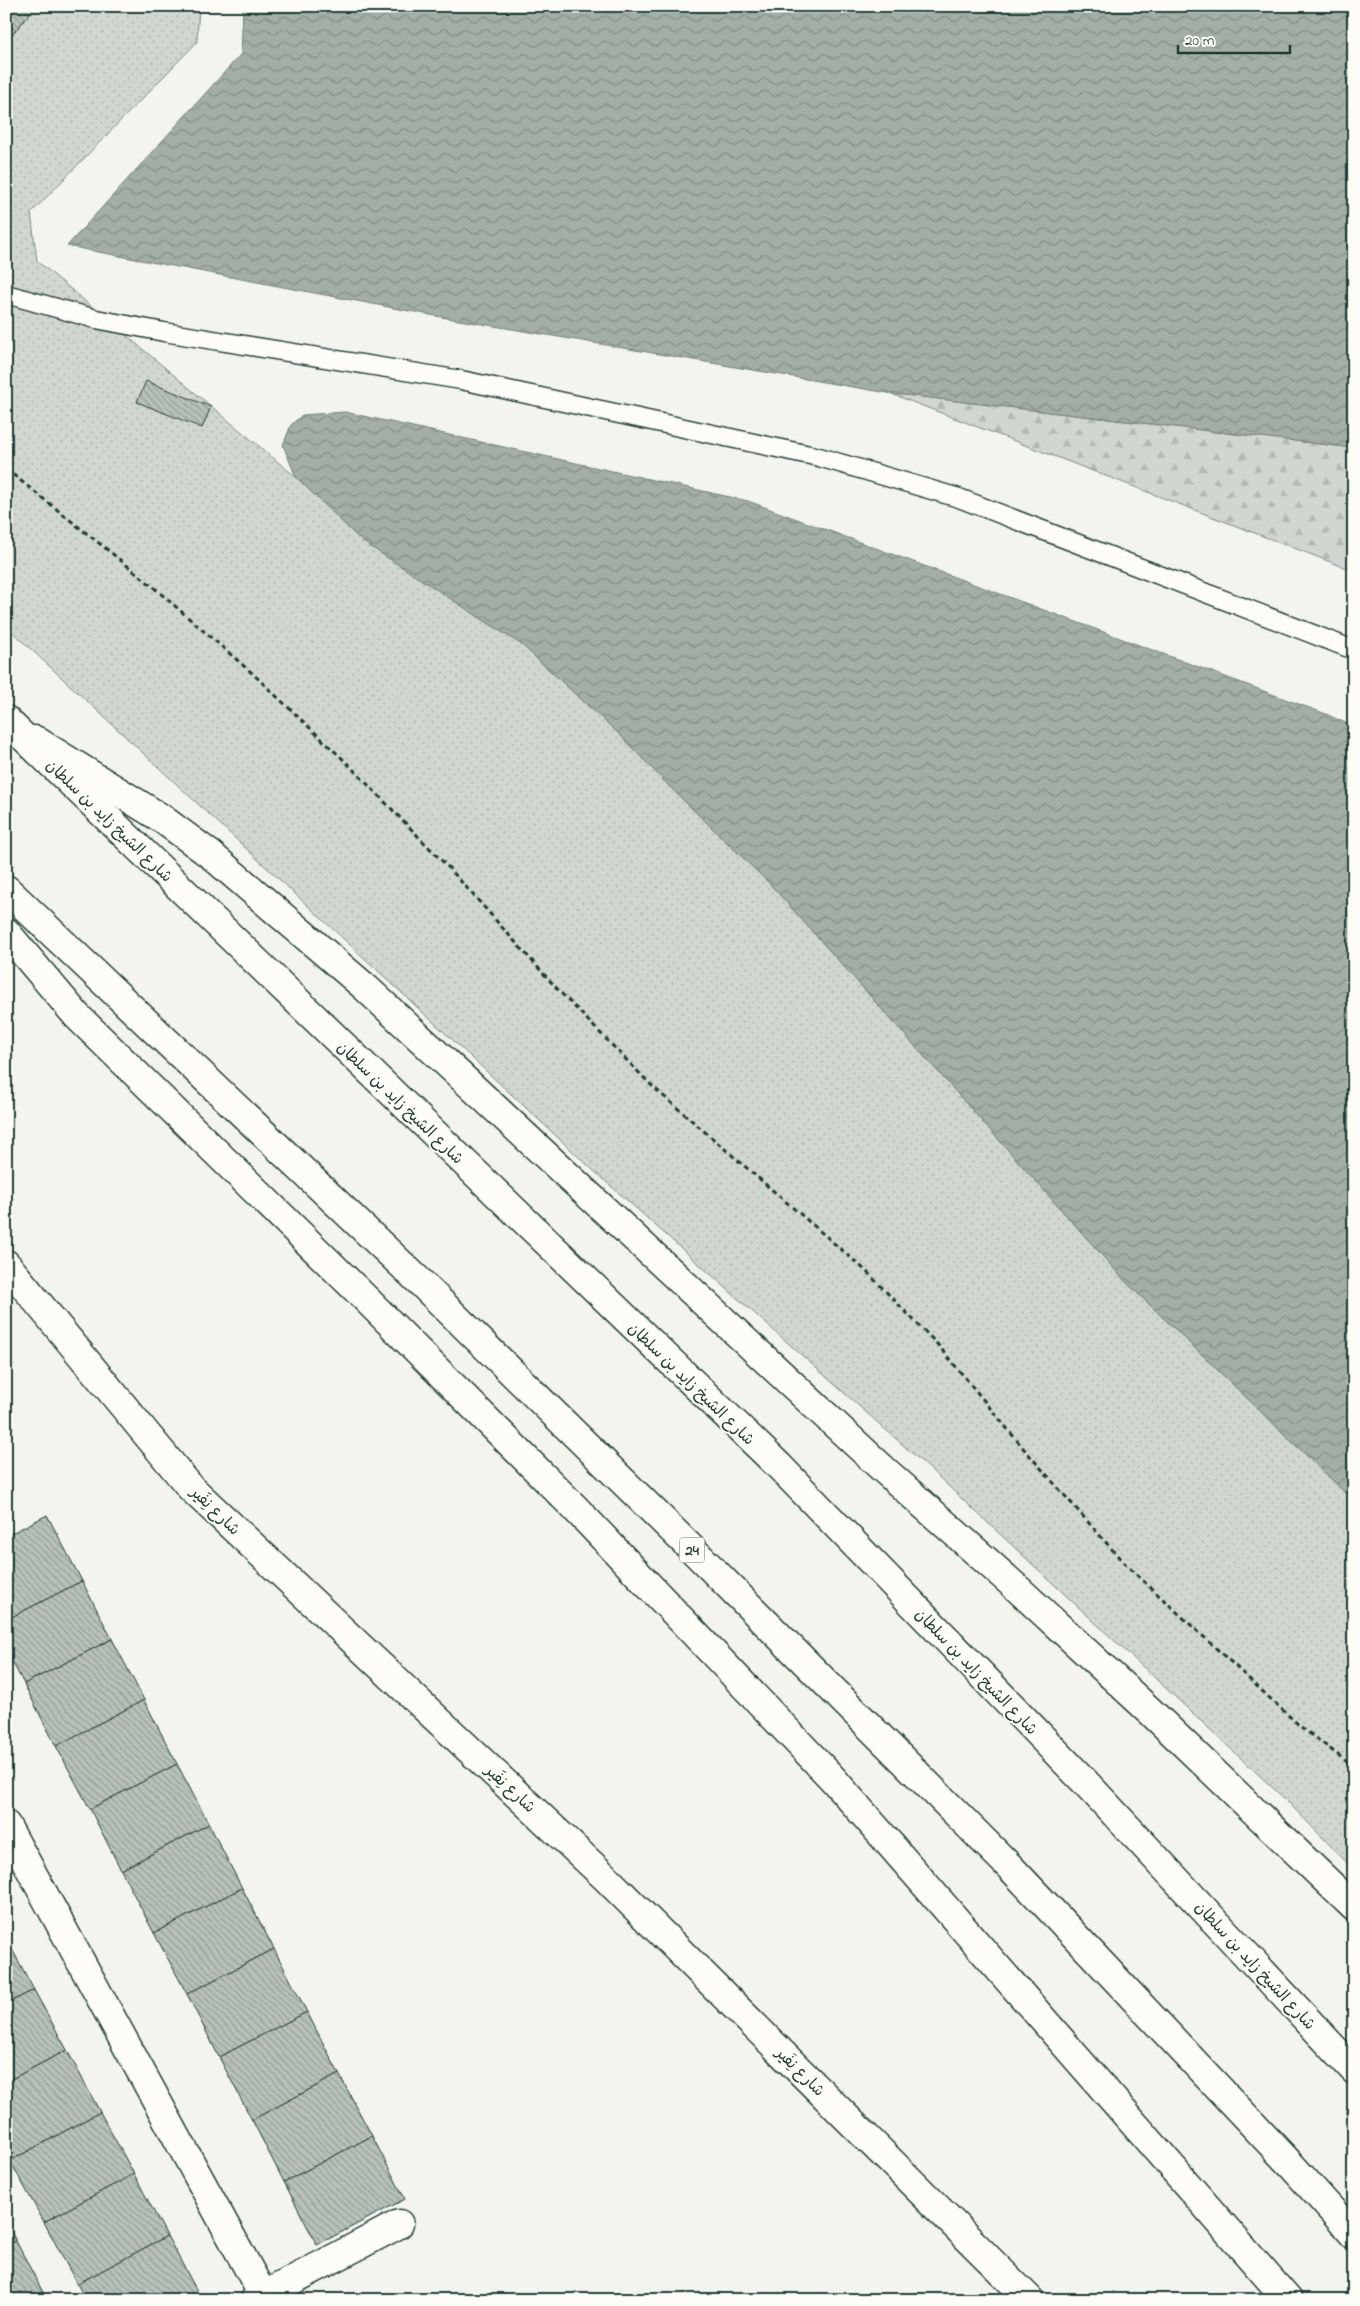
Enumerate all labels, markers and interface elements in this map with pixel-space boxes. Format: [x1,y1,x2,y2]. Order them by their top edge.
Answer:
scale bar [1178,22,1290,54]
text: 20 m [1185,30,1215,52]
street label: شارع الشيخ زايد بن سلطان [40,754,177,889]
street label: شارع الشيخ زايد بن سلطان [331,1036,468,1171]
street label: شارع الشيخ زايد بن سلطان [622,1317,759,1452]
street label: شارع نِفَير [183,1480,245,1542]
road number: 24 [680,1538,704,1562]
street label: شارع الشيخ زايد بن سلطان [908,1604,1043,1741]
street label: شارع نِفَير [477,1758,540,1819]
street label: شارع الشيخ زايد بن سلطان [1188,1897,1321,2036]
street label: شارع نِفَير [768,2041,830,2103]

